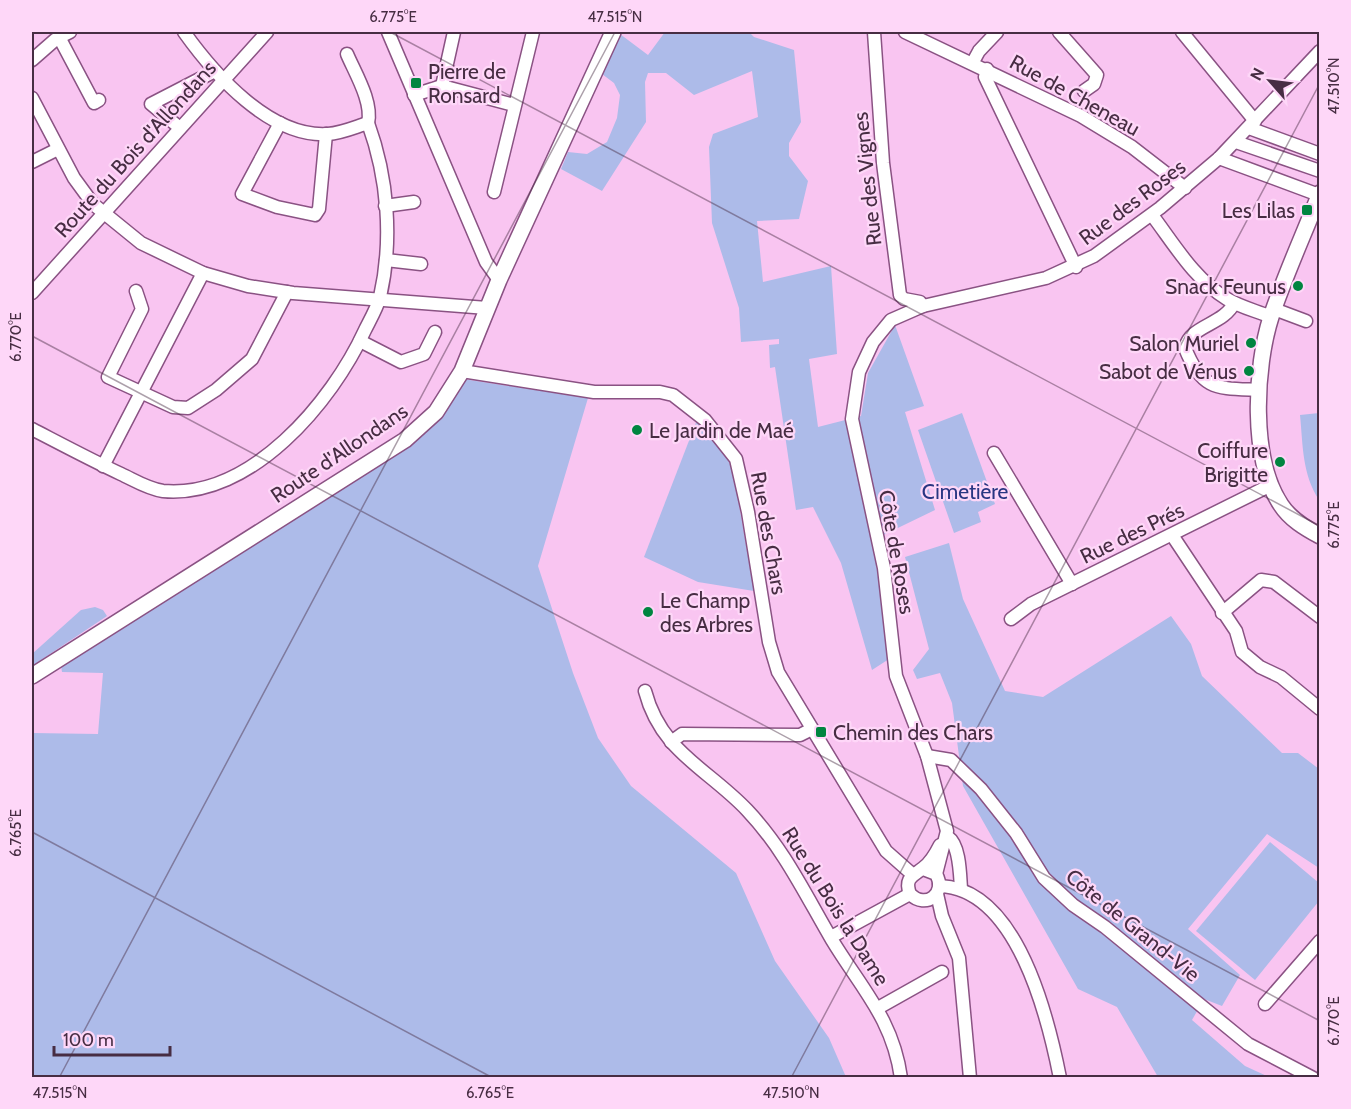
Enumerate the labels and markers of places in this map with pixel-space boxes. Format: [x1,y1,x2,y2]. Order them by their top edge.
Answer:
place label: Pierre de Ronsard [428,59,506,108]
marker: Pierre de Ronsard [409,76,423,90]
place label: Les Lilas [1222,198,1295,223]
marker: Les Lilas [1300,203,1314,217]
place label: Snack Feunus [1165,274,1286,299]
marker: Snack Feunus [1291,279,1305,293]
place label: Salon Muriel [1129,331,1239,356]
marker: Salon Muriel [1244,336,1258,350]
place label: Sabot de Vénus [1099,359,1237,384]
marker: Sabot de Vénus [1242,364,1256,378]
place label: Le Jardin de Maé [649,418,794,443]
marker: Le Jardin de Maé [630,423,644,437]
place label: Coiffure Brigitte [1197,438,1268,487]
marker: Coiffure Brigitte [1273,455,1287,469]
place label: Le Champ des Arbres [660,588,753,637]
marker: Le Champ des Arbres [641,605,655,619]
place label: Chemin des Chars [833,720,993,745]
marker: Chemin des Chars [814,725,828,739]

